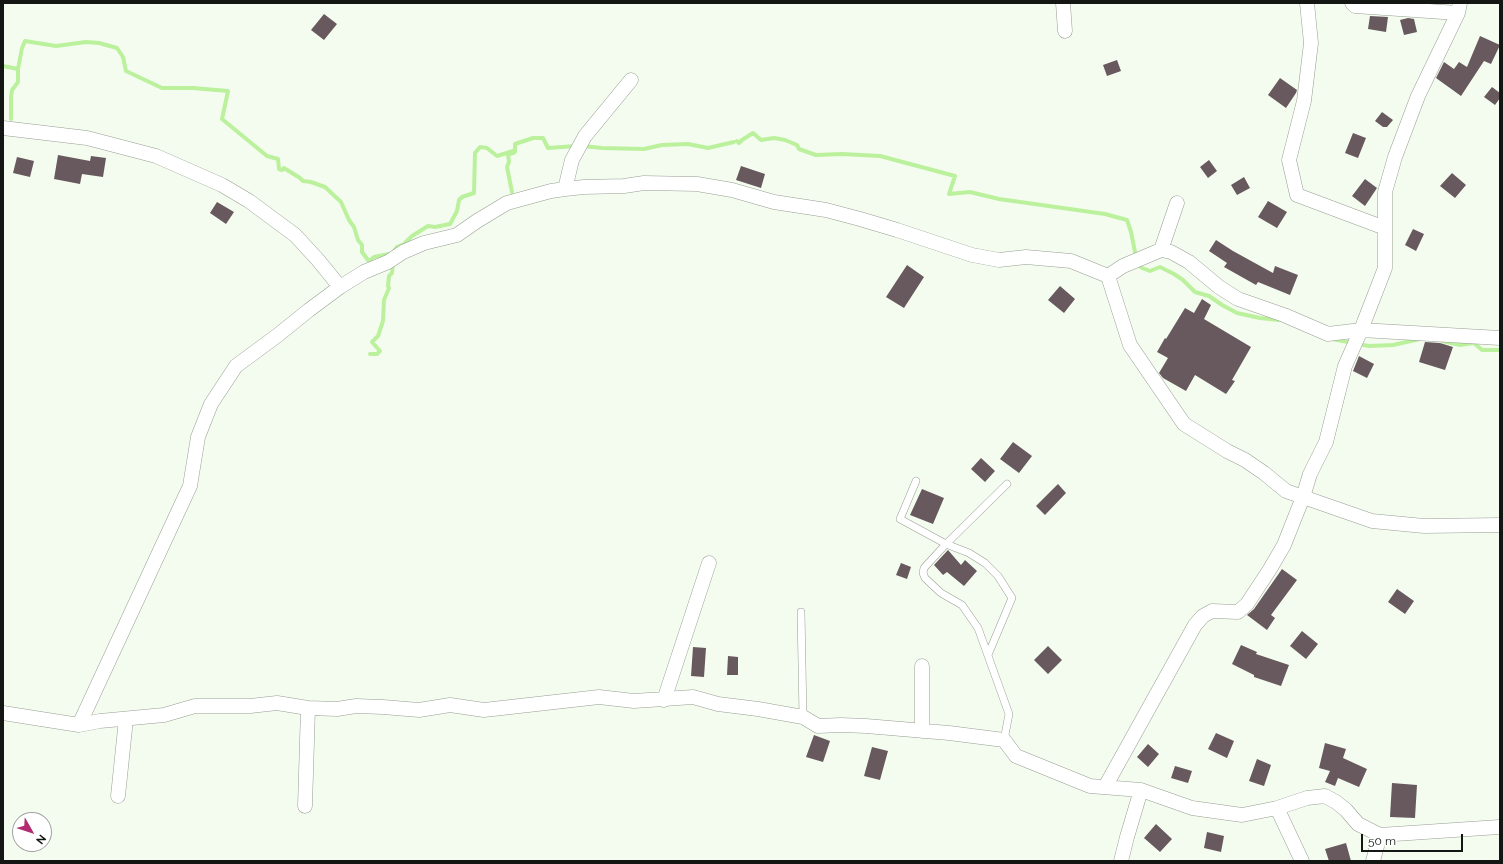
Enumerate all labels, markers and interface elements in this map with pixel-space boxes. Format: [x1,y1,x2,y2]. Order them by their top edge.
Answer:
north arrow [12,812,52,852]
scale bar [1363,826,1465,852]
text: N [33,832,49,847]
text: 50 m [1368,834,1396,848]

